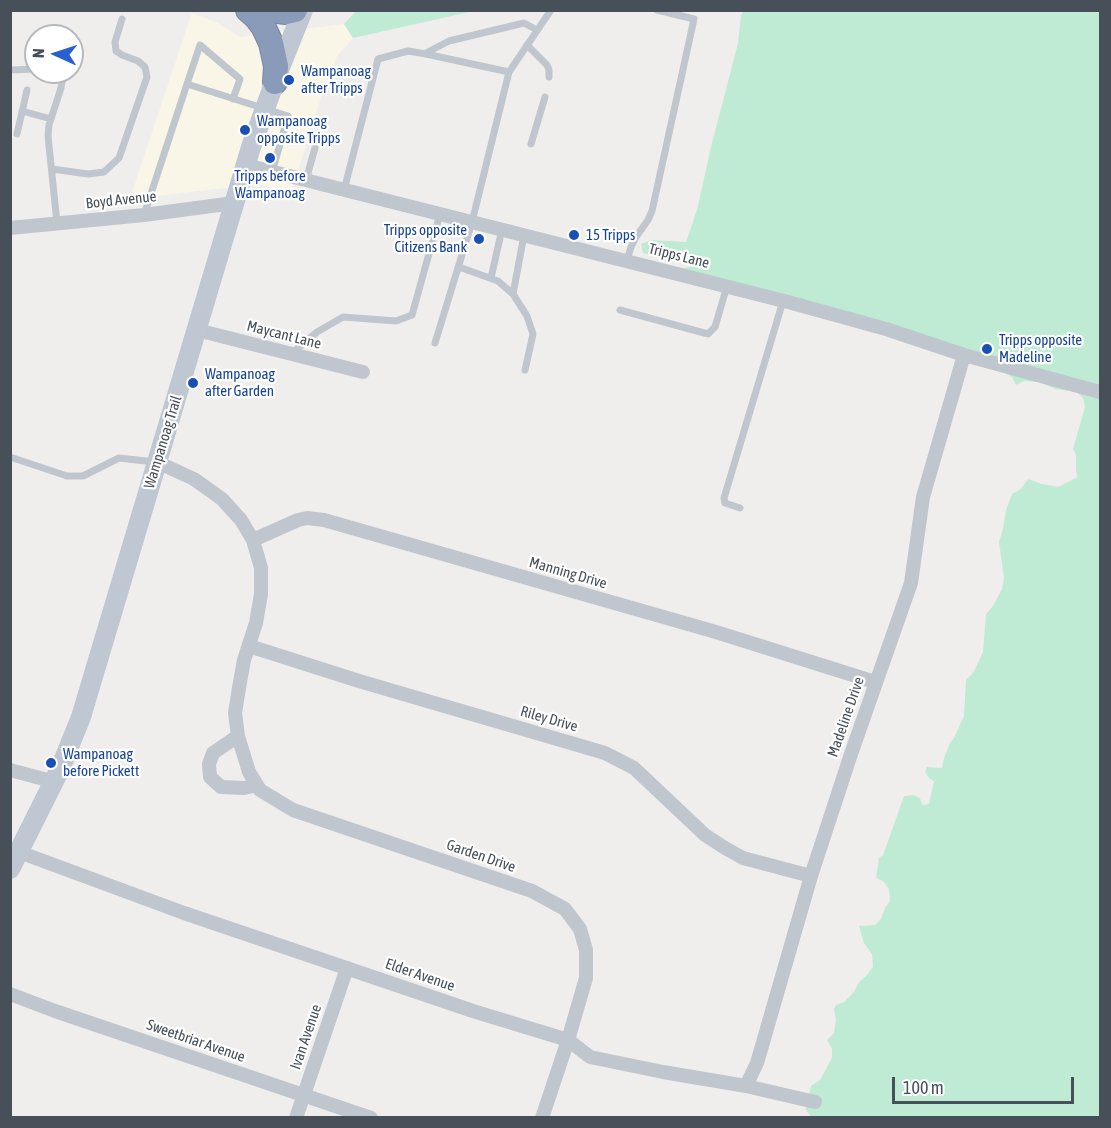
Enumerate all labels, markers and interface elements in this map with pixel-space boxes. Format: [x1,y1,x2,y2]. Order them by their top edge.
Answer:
north arrow [24,24,84,84]
text: N [29,48,47,58]
place label: Wampanoag after Tripps [301,62,371,97]
marker: Wampanoag after Tripps [282,73,296,87]
place label: Wampanoag opposite Tripps [257,112,340,147]
marker: Wampanoag opposite Tripps [238,123,252,137]
marker: Tripps before Wampanoag [263,151,277,165]
place label: Tripps before Wampanoag [234,167,306,202]
street label: Boyd Avenue [85,187,157,213]
place label: Tripps opposite Citizens Bank [384,221,467,256]
place label: 15 Tripps [586,226,635,244]
marker: 15 Tripps [567,228,581,242]
marker: Tripps opposite Citizens Bank [472,232,486,246]
street label: Tripps Lane [647,240,711,272]
street label: Maycant Lane [245,317,323,353]
place label: Tripps opposite Madeline [999,331,1082,366]
marker: Tripps opposite Madeline [980,342,994,356]
place label: Wampanoag after Garden [205,365,275,400]
marker: Wampanoag after Garden [186,376,200,390]
street label: Wampanoag Trail [140,393,186,491]
street label: Manning Drive [527,553,609,593]
street label: Madeline Drive [824,675,868,759]
street label: Riley Drive [518,702,580,736]
place label: Wampanoag before Pickett [63,745,139,780]
marker: Wampanoag before Pickett [44,756,58,770]
street label: Garden Drive [444,836,518,876]
street label: Elder Avenue [383,955,457,995]
street label: Ivan Avenue [286,1002,326,1072]
street label: Sweetbriar Avenue [144,1016,248,1066]
scale bar [895,1065,1076,1103]
text: 100 m [903,1077,944,1098]

